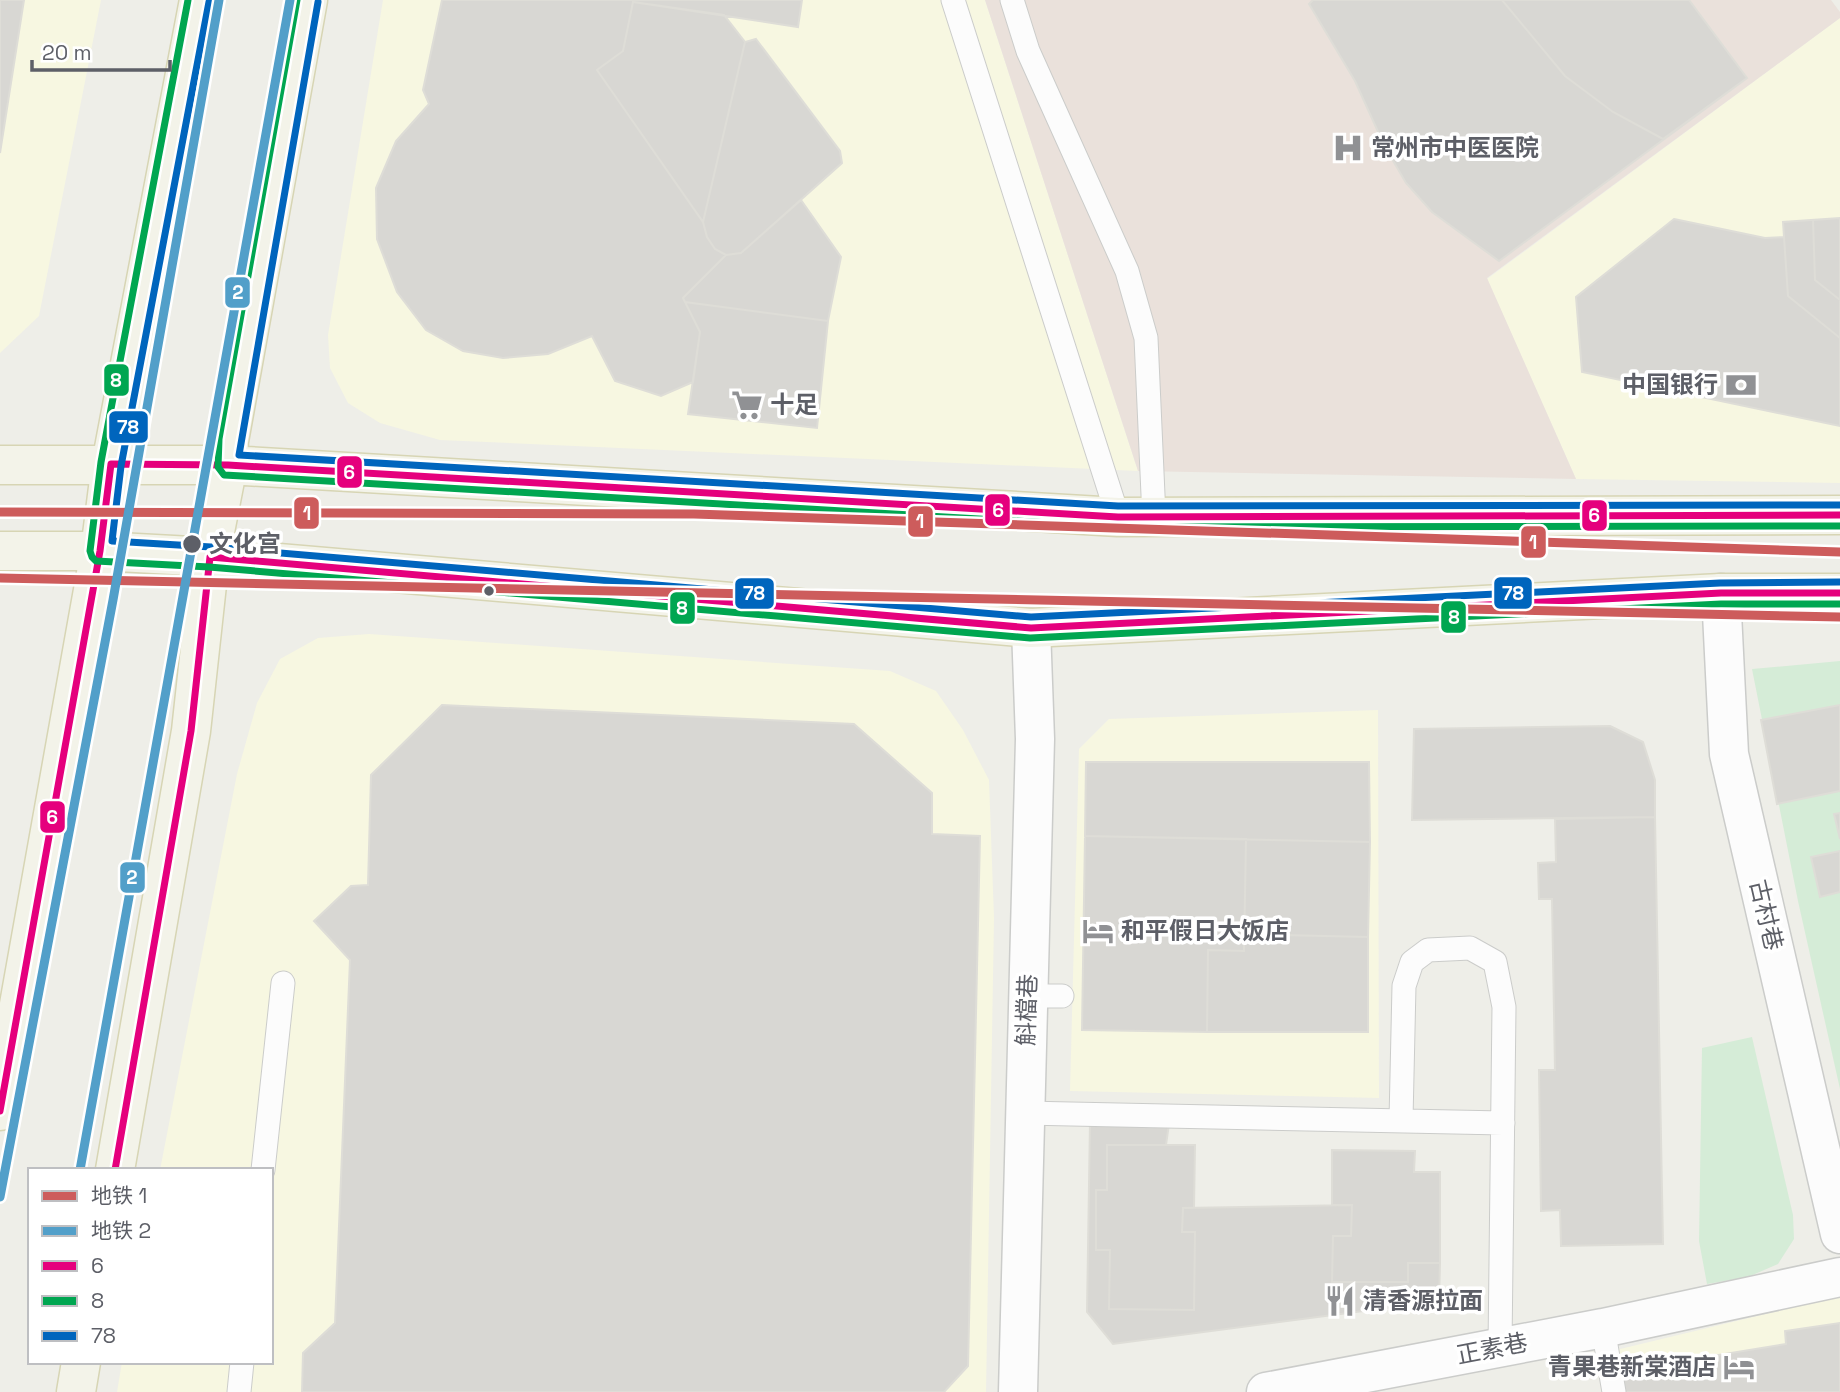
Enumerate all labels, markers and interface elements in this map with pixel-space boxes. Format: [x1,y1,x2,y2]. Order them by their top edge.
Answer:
scale bar [32,28,170,72]
text: 20 m [42,39,92,66]
hospital icon: 常州市中医医院 [1331,131,1365,165]
place label: 常州市中医医院 [1371,132,1539,163]
line badge: 2 [224,276,251,309]
text: 2 [232,280,244,305]
line badge: 8 [103,363,130,397]
text: 8 [110,368,122,393]
bank icon: 中国银行 [1724,368,1758,402]
place label: 中国银行 [1622,369,1718,400]
supermarket icon: 十足 [730,388,764,422]
place label: 十足 [770,389,818,420]
line badge: 78 [108,410,149,444]
text: 78 [117,415,139,440]
line badge: 6 [336,455,363,489]
text: 6 [343,460,355,485]
line badge: 6 [984,493,1011,527]
line badge: 1 [293,496,320,530]
text: 6 [992,498,1004,523]
line badge: 6 [1581,499,1608,532]
text: 1 [303,501,311,526]
text: 6 [1588,503,1600,528]
line badge: 1 [907,505,934,538]
text: 1 [916,509,924,534]
line badge: 1 [1520,525,1547,559]
place label: 文化宫 [209,528,281,559]
text: 1 [1529,530,1537,555]
marker: 文化宫 [181,533,203,555]
line badge: 78 [1493,576,1533,610]
line badge: 78 [734,577,775,610]
text: 78 [743,581,765,606]
text: 78 [1502,581,1524,606]
unlabelled marker [482,584,496,598]
line badge: 8 [669,591,696,625]
text: 8 [676,596,688,621]
line badge: 8 [1440,600,1467,634]
text: 8 [1448,605,1460,630]
line badge: 6 [39,800,66,834]
text: 6 [46,805,58,830]
line badge: 2 [119,861,146,894]
text: 2 [126,865,138,890]
street label: 古村巷 [1743,876,1790,953]
hotel icon: 和平假日大饭店 [1081,914,1115,948]
place label: 和平假日大饭店 [1121,915,1289,946]
street label: 斛檔巷 [1010,973,1043,1047]
legend [28,1168,273,1364]
text: 地铁 1 [91,1182,147,1209]
text: 地铁 2 [91,1217,151,1244]
text: 6 [91,1252,104,1279]
restaurant icon: 清香源拉面 [1323,1284,1357,1318]
place label: 清香源拉面 [1363,1285,1483,1316]
text: 8 [91,1287,104,1314]
text: 78 [91,1322,116,1349]
street label: 正素巷 [1454,1326,1530,1371]
hotel icon: 青果巷新棠酒店 [1722,1350,1756,1384]
place label: 青果巷新棠酒店 [1548,1351,1716,1382]

